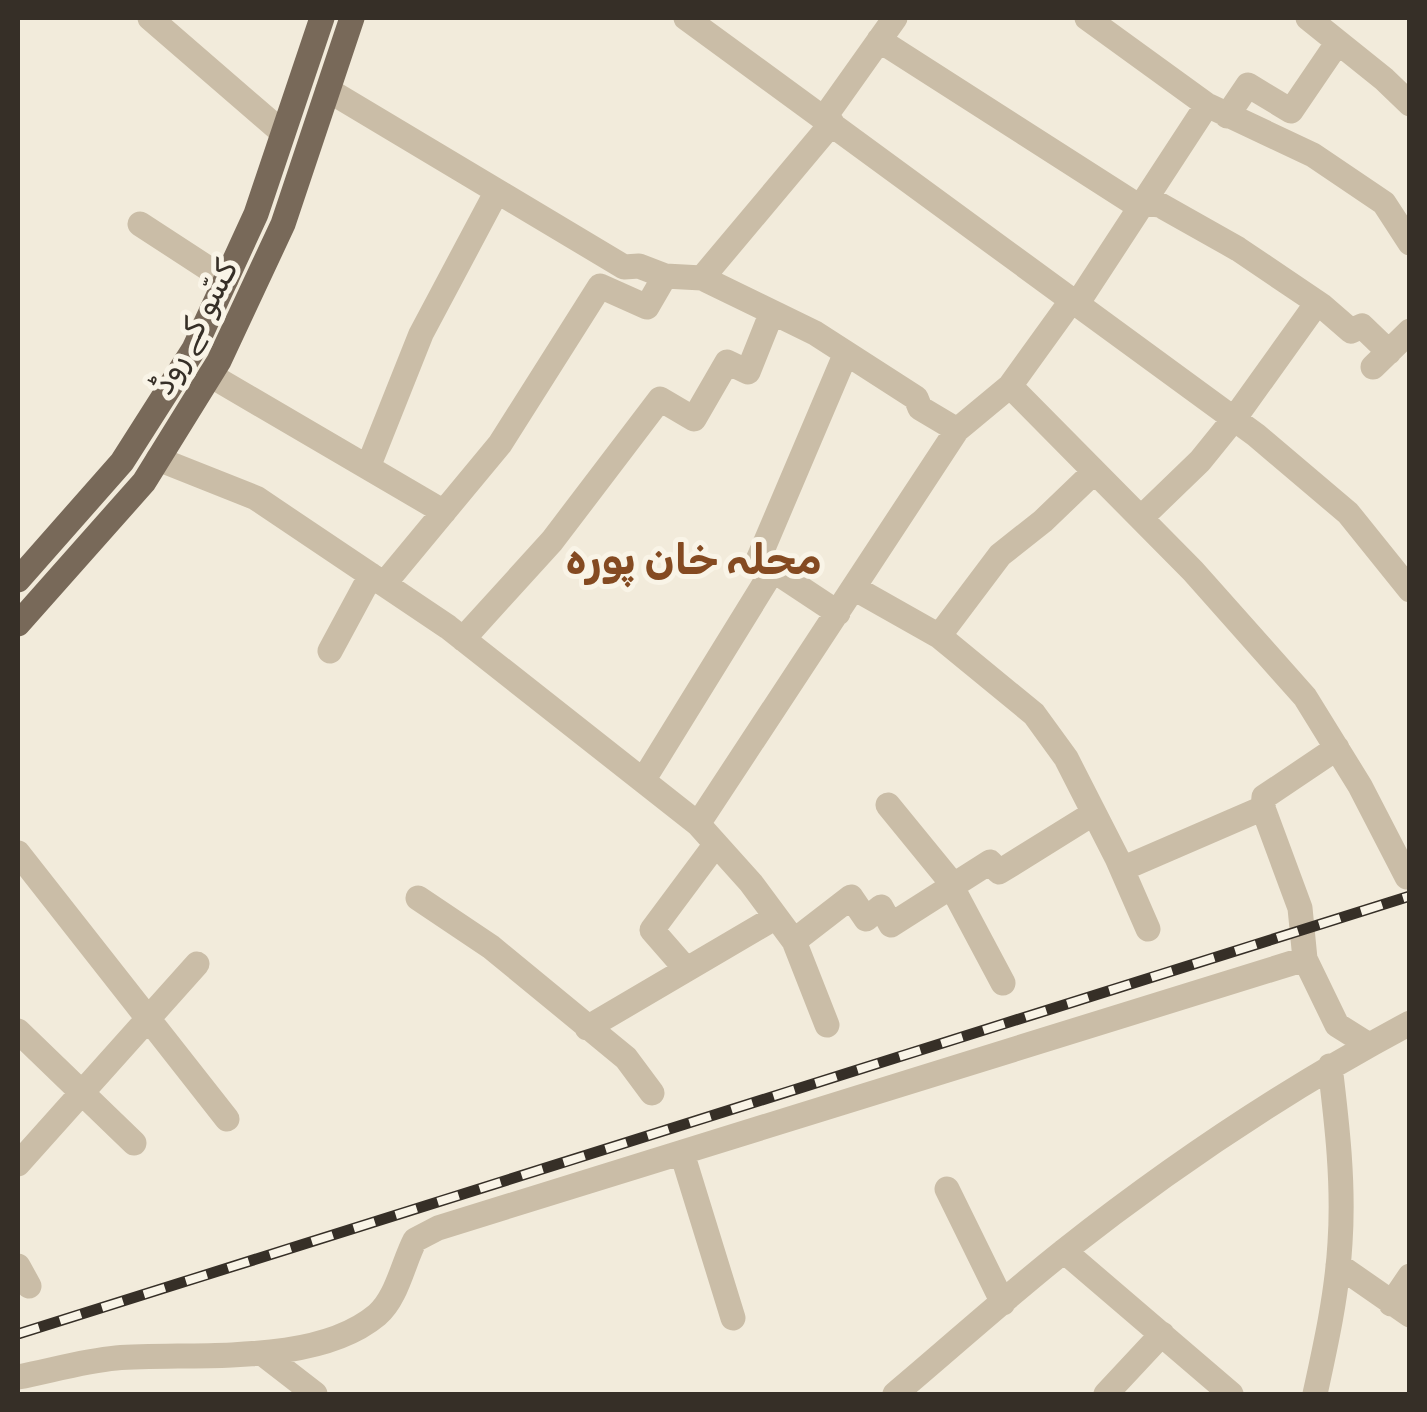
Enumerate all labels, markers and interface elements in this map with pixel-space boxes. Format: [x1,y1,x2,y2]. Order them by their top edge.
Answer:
street label: کسّو کے روڈ [143,253,246,401]
district label: محلہ خان پورہ [566,535,822,588]

